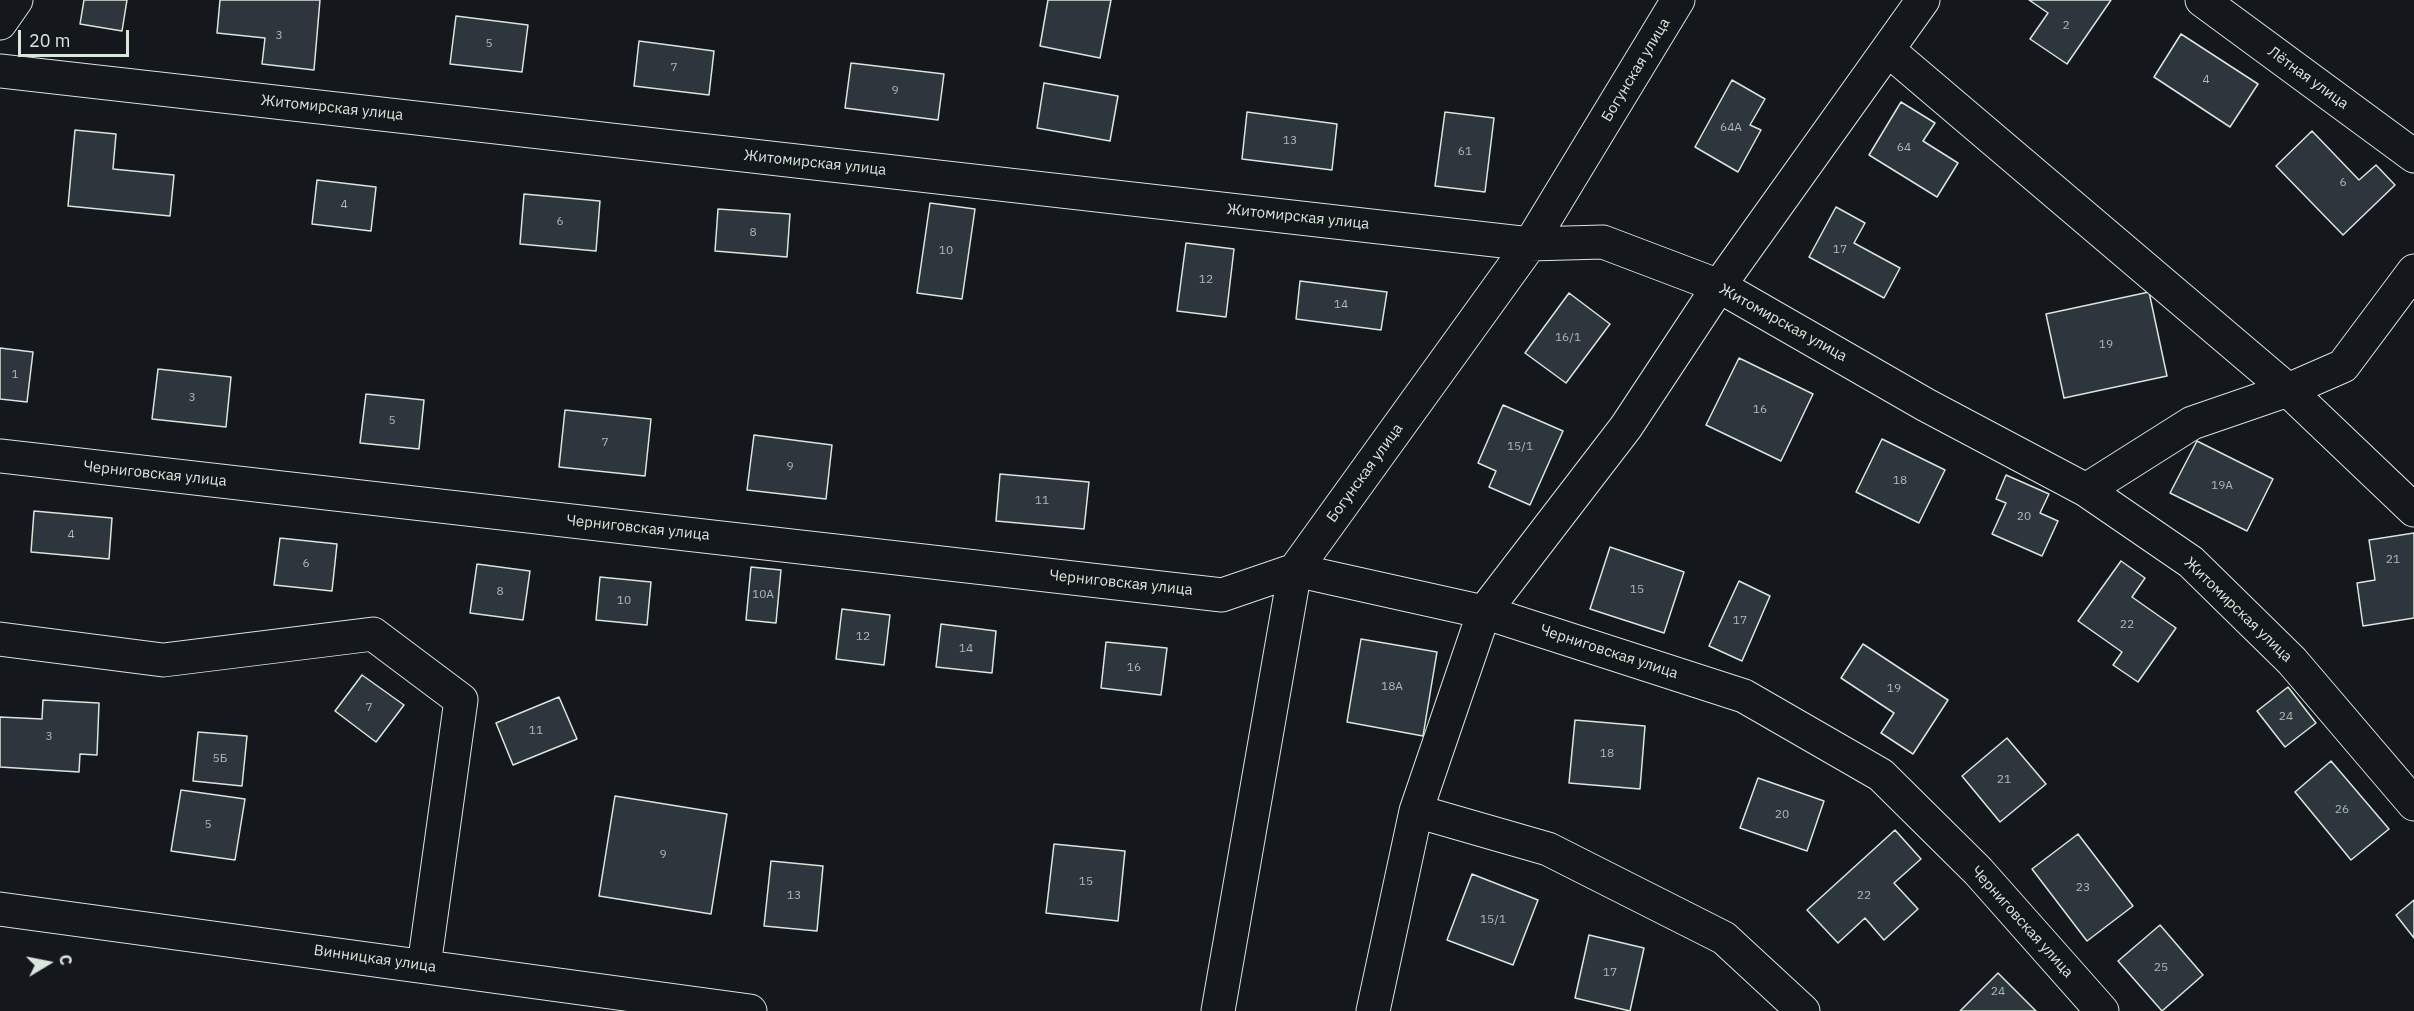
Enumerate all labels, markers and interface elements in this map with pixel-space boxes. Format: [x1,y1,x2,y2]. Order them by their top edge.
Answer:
street label: Богунская улица [1598,15,1674,125]
scale bar [21,18,132,56]
house number: 2 [2062,19,2070,33]
text: 20 m [29,29,71,52]
house number: 3 [275,29,283,43]
house number: 5 [485,37,493,51]
street label: Лётная улица [2264,43,2352,113]
house number: 7 [670,61,678,75]
house number: 4 [2202,73,2210,87]
house number: 9 [891,84,899,98]
street label: Житомирская улица [260,92,404,124]
house number: 64А [1720,121,1742,135]
house number: 13 [1283,134,1297,148]
house number: 64 [1897,141,1911,155]
house number: 61 [1458,145,1472,159]
street label: Житомирская улица [743,147,887,179]
house number: 6 [2339,176,2347,190]
house number: 4 [340,198,348,212]
street label: Житомирская улица [1226,201,1370,233]
house number: 6 [556,215,564,229]
house number: 8 [749,226,757,240]
house number: 17 [1833,243,1847,257]
house number: 10 [939,244,953,258]
house number: 12 [1199,273,1213,287]
street label: Житомирская улица [1716,280,1850,366]
house number: 14 [1334,298,1348,312]
house number: 16/1 [1555,331,1581,345]
house number: 19 [2099,338,2113,352]
house number: 1 [11,368,19,382]
house number: 3 [188,391,196,405]
house number: 16 [1753,403,1767,417]
house number: 5 [388,414,396,428]
street label: Богунская улица [1323,420,1407,526]
house number: 7 [601,436,609,450]
house number: 15/1 [1507,440,1533,454]
street label: Черниговская улица [82,458,228,490]
house number: 9 [786,460,794,474]
house number: 18 [1893,474,1907,488]
house number: 19А [2211,479,2233,493]
house number: 11 [1035,494,1049,508]
house number: 20 [2017,510,2031,524]
street label: Черниговская улица [565,512,711,544]
house number: 4 [67,528,75,542]
house number: 21 [2386,553,2400,567]
street label: Житомирская улица [2180,554,2296,666]
house number: 6 [302,557,310,571]
street label: Черниговская улица [1048,567,1194,599]
house number: 15 [1630,583,1644,597]
house number: 8 [496,585,504,599]
house number: 10А [752,588,774,602]
house number: 10 [617,594,631,608]
house number: 17 [1733,614,1747,628]
house number: 22 [2120,618,2134,632]
street label: Черниговская улица [1538,621,1680,683]
house number: 12 [856,630,870,644]
house number: 14 [959,642,973,656]
house number: 16 [1127,661,1141,675]
house number: 18А [1381,680,1403,694]
house number: 19 [1887,682,1901,696]
house number: 7 [365,701,373,715]
house number: 24 [2279,710,2293,724]
house number: 11 [529,724,543,738]
house number: 3 [45,730,53,744]
house number: 18 [1600,747,1614,761]
house number: 5Б [213,752,227,766]
house number: 21 [1997,773,2011,787]
house number: 26 [2335,803,2349,817]
house number: 20 [1775,808,1789,822]
house number: 5 [204,818,212,832]
house number: 9 [659,848,667,862]
street label: Черниговская улица [1967,862,2077,982]
house number: 15 [1079,875,1093,889]
house number: 23 [2076,881,2090,895]
house number: 13 [787,889,801,903]
house number: 22 [1857,889,1871,903]
house number: 15/1 [1480,913,1506,927]
north arrow [18,933,78,993]
street label: Винницкая улица [313,942,437,976]
text: С [55,953,76,967]
house number: 25 [2154,961,2168,975]
house number: 17 [1603,966,1617,980]
house number: 24 [1991,985,2005,999]

